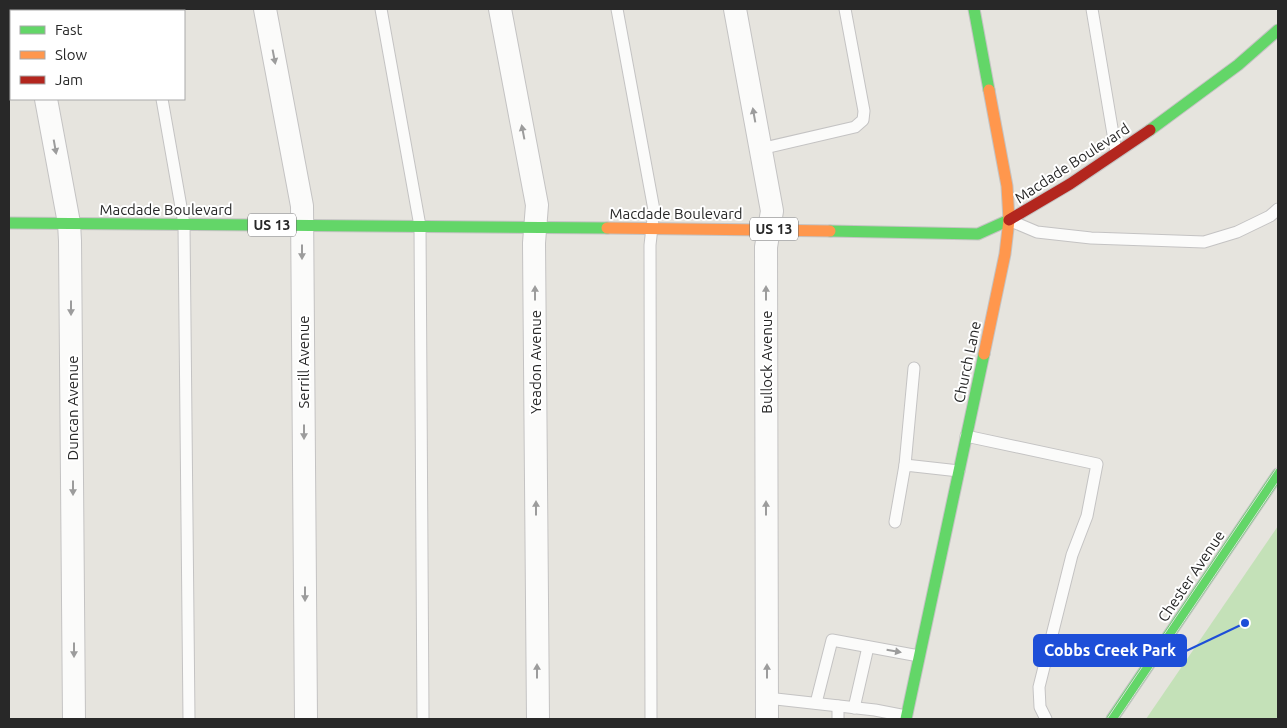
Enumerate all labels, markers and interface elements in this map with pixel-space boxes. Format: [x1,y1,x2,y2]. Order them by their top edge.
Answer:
legend [10,10,185,100]
text: Fast [55,21,83,38]
text: Slow [55,46,88,63]
one-way arrow [271,49,279,65]
text: Jam [55,71,83,88]
one-way arrow [750,107,758,123]
street label: Macdade Boulevard [1012,120,1132,206]
one-way arrow [518,123,526,139]
one-way arrow [51,139,59,154]
street label: Macdade Boulevard [99,201,233,218]
street label: Macdade Boulevard [609,205,743,222]
road number: US 13 [248,214,296,236]
road number: US 13 [750,218,798,240]
one-way arrow [298,244,306,260]
one-way arrow [530,285,538,301]
one-way arrow [762,285,770,301]
one-way arrow [67,300,75,316]
street label: Yeadon Avenue [527,310,544,414]
street label: Bullock Avenue [758,310,775,414]
street label: Serrill Avenue [295,316,312,409]
street label: Church Lane [950,320,984,404]
street label: Duncan Avenue [64,356,81,460]
one-way arrow [300,424,308,440]
one-way arrow [69,480,77,496]
one-way arrow [532,500,540,516]
one-way arrow [762,500,770,516]
street label: Chester Avenue [1154,527,1228,625]
one-way arrow [301,586,309,602]
callout: Cobbs Creek Park [1034,635,1186,666]
text: Cobbs Creek Park [1044,641,1176,659]
one-way arrow [70,643,78,659]
one-way arrow [886,648,902,656]
one-way arrow [533,662,541,678]
one-way arrow [763,662,771,678]

